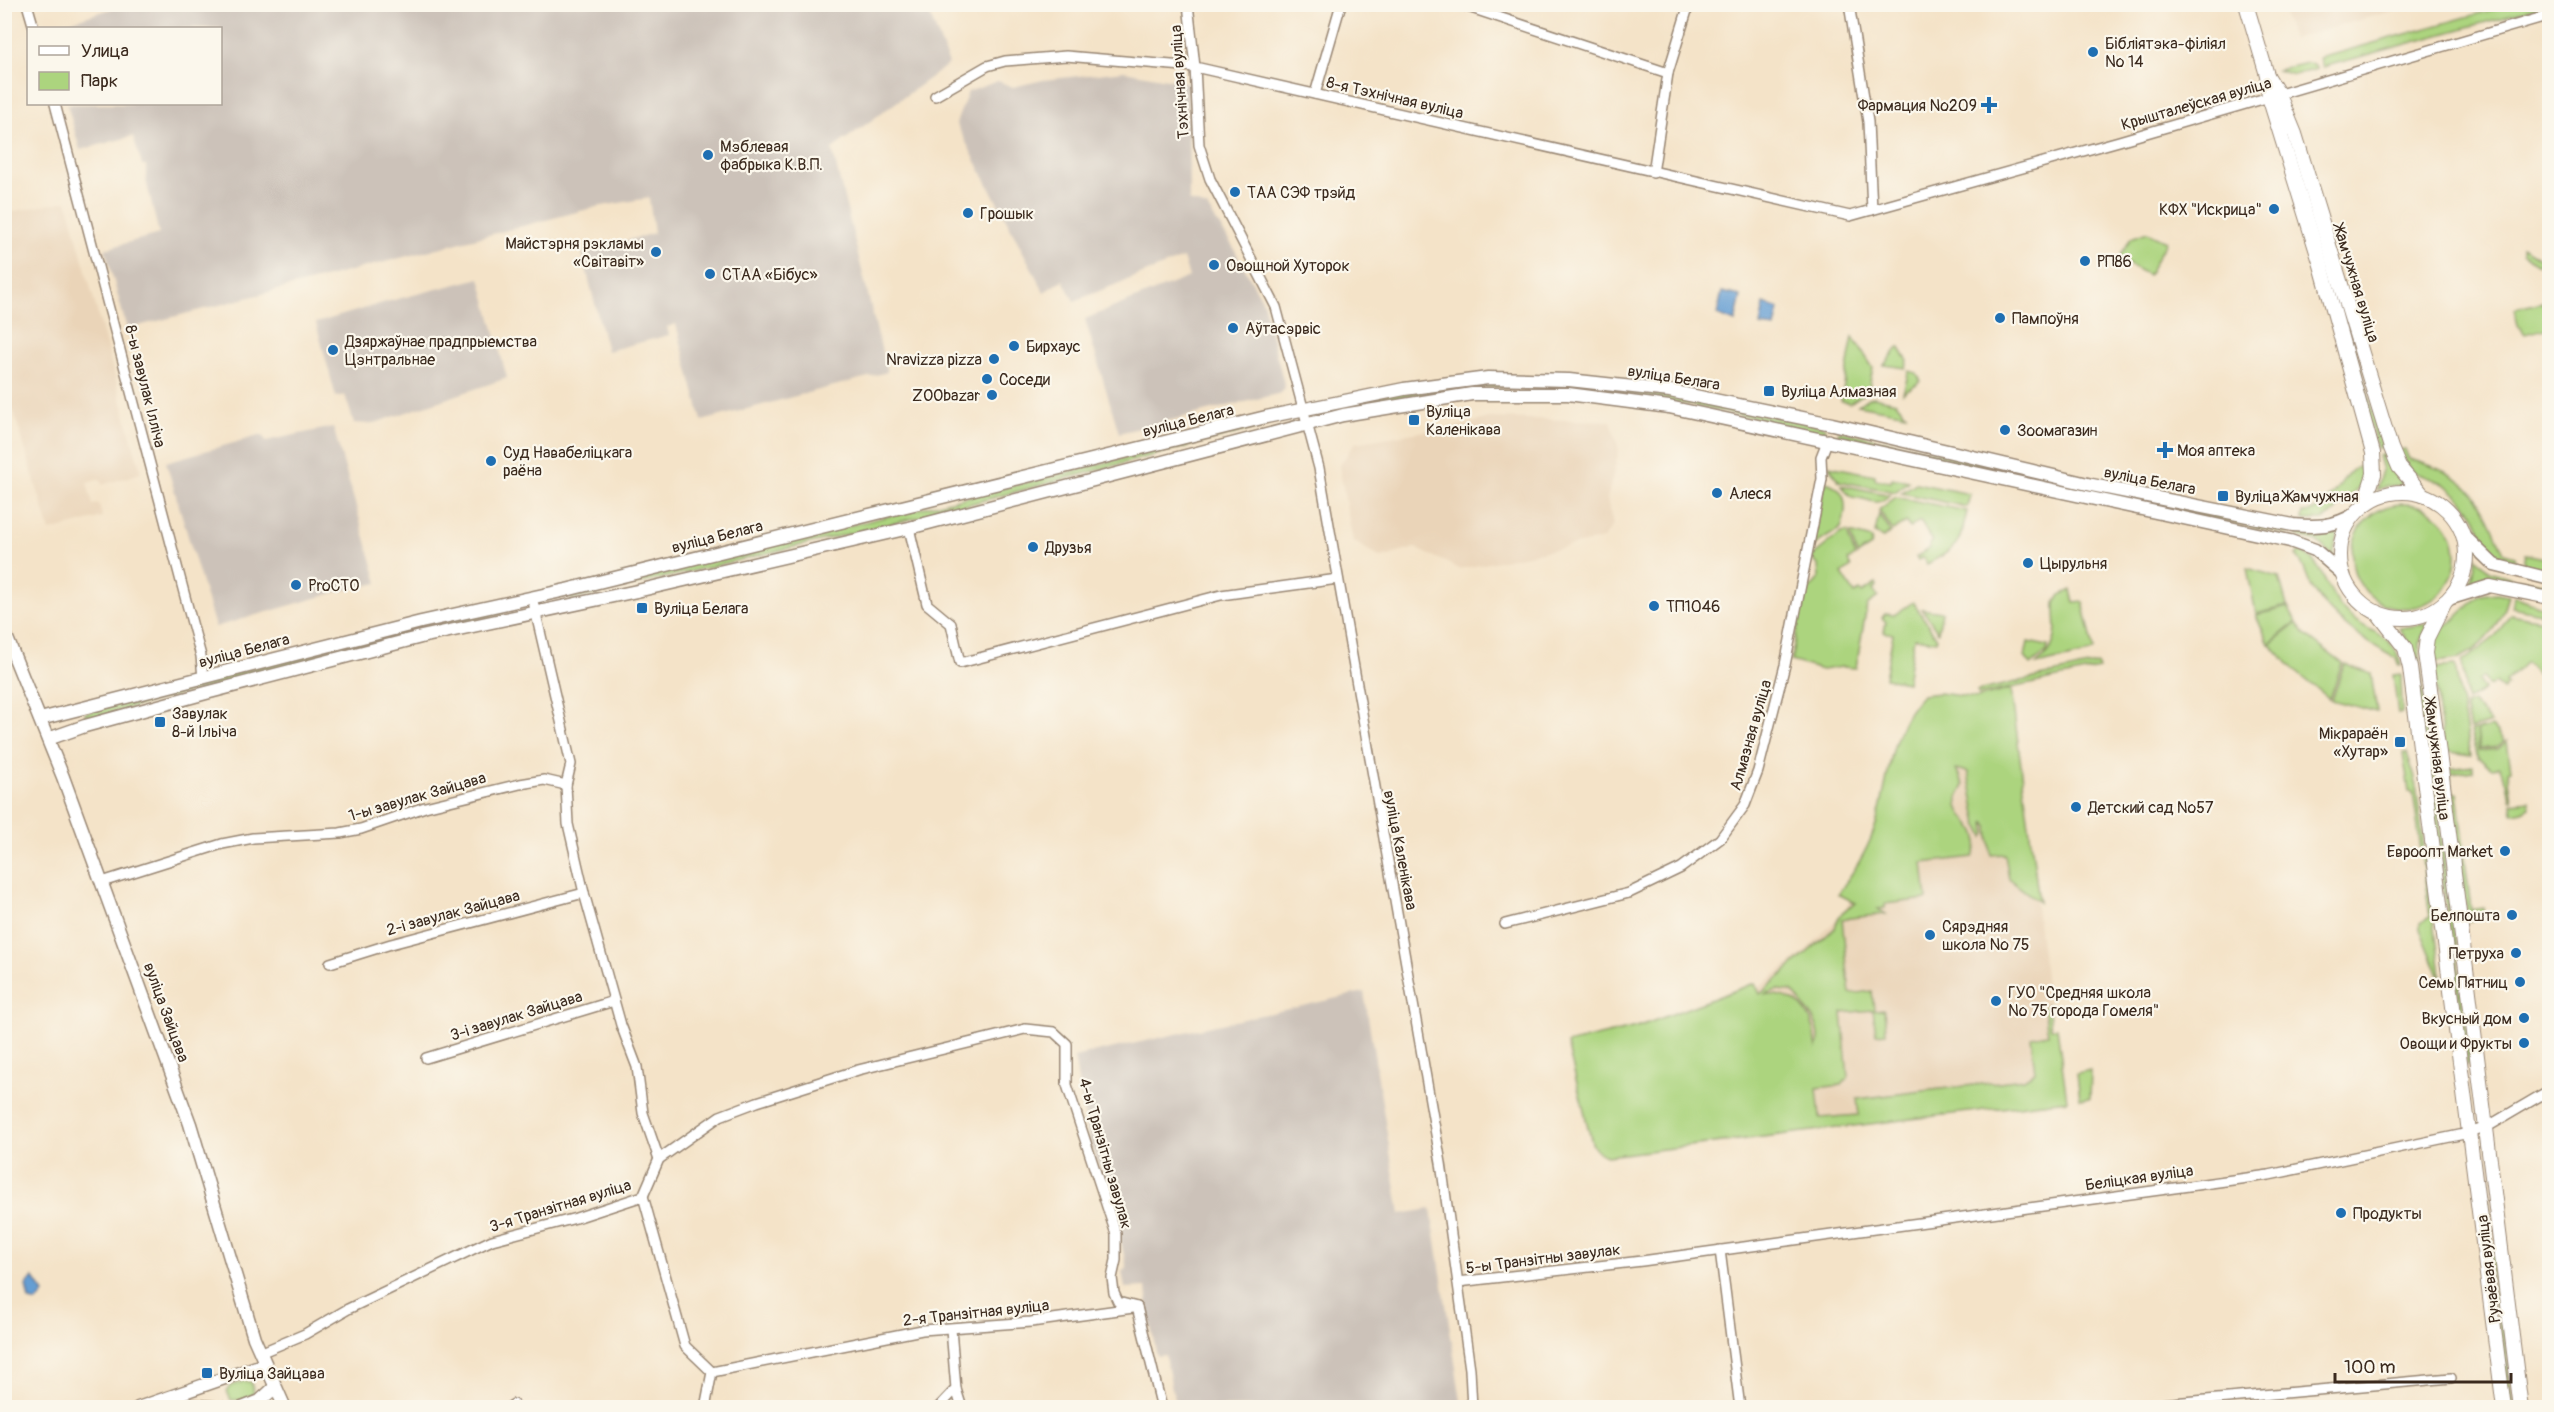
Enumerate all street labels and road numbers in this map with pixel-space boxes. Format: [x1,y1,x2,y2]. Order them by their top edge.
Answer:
street label: Тэхнічная вуліца [1166,24,1194,140]
street label: 8-я Тэхнічная вуліца [1324,72,1465,123]
street label: Крышталеўская вуліца [2119,73,2274,135]
street label: Жамчужная вуліца [2328,219,2384,345]
street label: 8-ы завулак Ілліча [120,323,170,450]
street label: вуліца Белага [1626,361,1721,395]
street label: вуліца Белага [1141,400,1236,442]
street label: вуліца Белага [2102,462,2197,500]
street label: вуліца Белага [670,516,765,558]
street label: вуліца Белага [197,629,292,673]
street label: Алмазная вуліца [1726,678,1776,793]
street label: Жамчужная вуліца [2419,694,2454,821]
street label: 1-ы завулак Зайцава [346,768,488,826]
street label: вуліца Каленікава [1379,789,1421,912]
street label: 2-і завулак Зайцава [384,886,522,940]
street label: вуліца Зайцава [139,960,193,1065]
street label: 3-і завулак Зайцава [448,986,585,1046]
street label: 4-ы Транзітны завулак [1074,1076,1136,1231]
street label: Беліцкая вуліца [2084,1161,2194,1195]
street label: 3-я Транзітная вуліца [487,1175,634,1237]
street label: Ручаёвая вуліца [2472,1214,2506,1324]
street label: 5-ы Транзітны завулак [1465,1240,1621,1278]
street label: 2-я Транзітная вуліца [902,1295,1050,1331]

